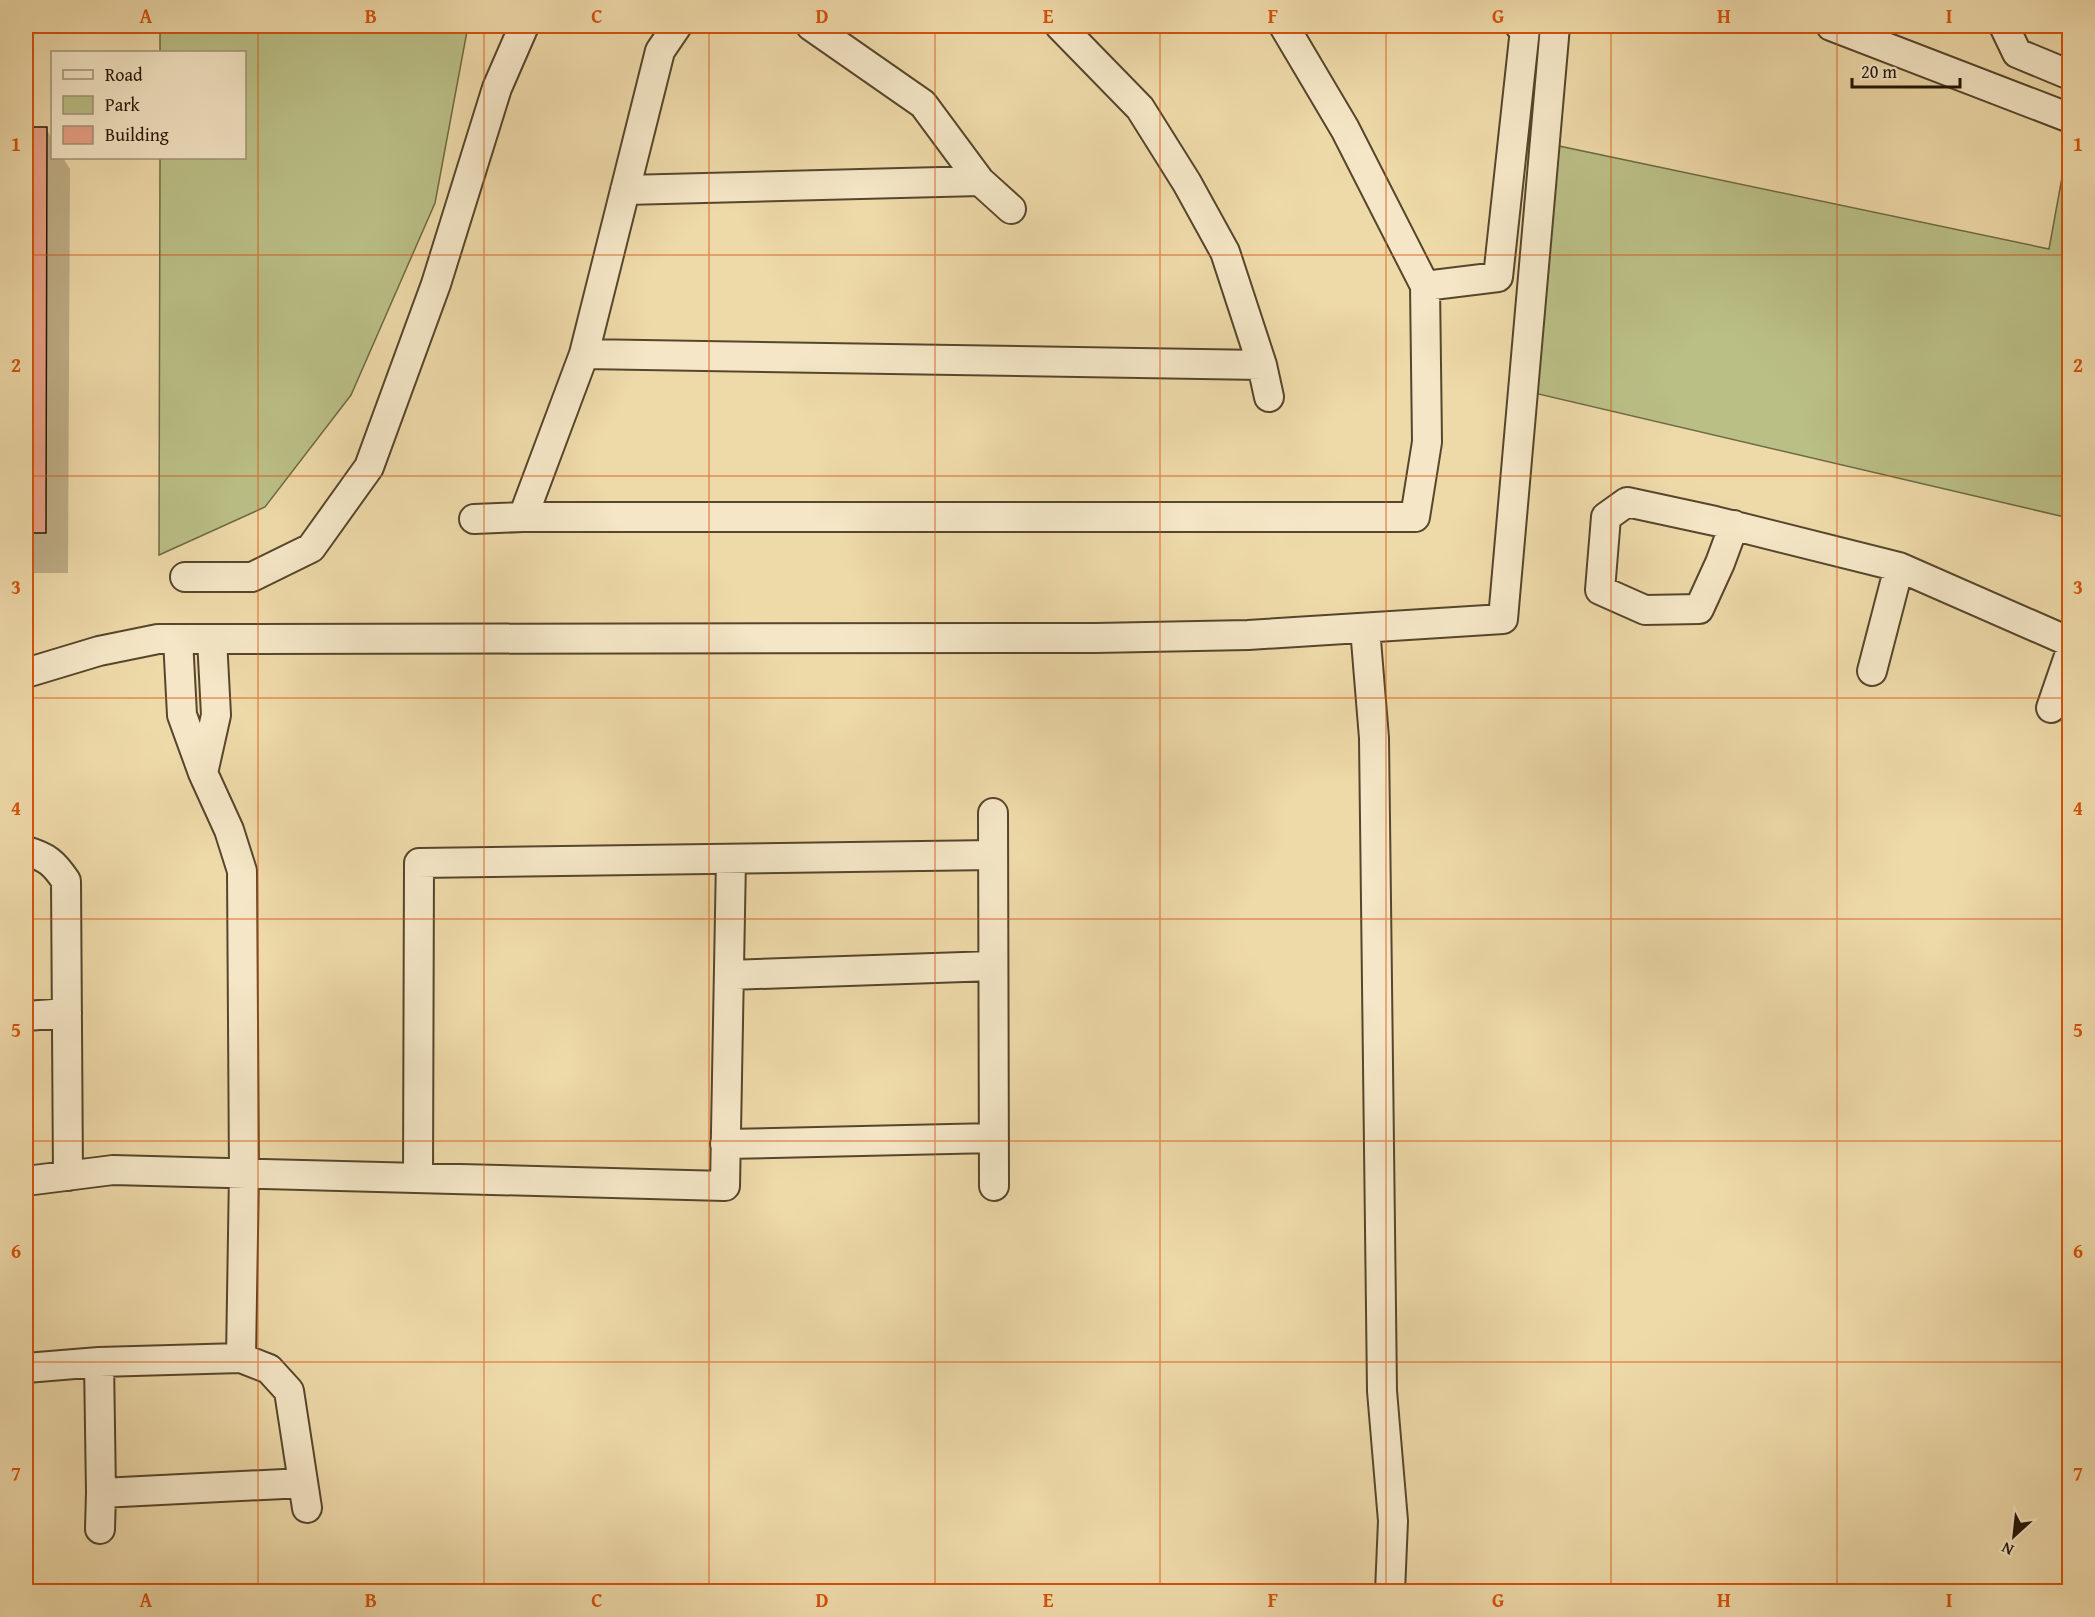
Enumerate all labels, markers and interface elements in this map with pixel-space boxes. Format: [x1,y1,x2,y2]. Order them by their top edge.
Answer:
text: A [140,1,153,30]
text: B [365,1,377,30]
text: C [591,1,603,30]
text: D [815,1,829,30]
text: E [1043,1,1054,30]
text: F [1268,1,1278,30]
text: G [1492,1,1504,30]
text: H [1717,1,1731,30]
text: I [1946,1,1952,30]
legend [51,51,246,159]
scale bar [1852,51,1960,89]
text: 20 m [1861,58,1897,85]
text: Road [105,61,143,88]
text: Park [105,91,141,118]
text: Building [105,121,169,148]
text: 1 [11,129,21,158]
text: 1 [2073,129,2083,158]
text: 2 [11,350,21,379]
text: 2 [2073,350,2083,379]
text: 3 [11,572,21,601]
text: 3 [2073,572,2083,601]
text: 4 [11,793,21,822]
text: 4 [2073,793,2083,822]
text: 5 [11,1015,21,1044]
text: 5 [2073,1015,2083,1044]
text: 6 [11,1236,21,1265]
text: 6 [2073,1236,2083,1265]
text: 7 [11,1458,21,1487]
text: 7 [2073,1458,2083,1487]
north arrow [1984,1506,2044,1566]
text: N [1997,1536,2017,1562]
text: A [140,1585,153,1614]
text: B [365,1585,377,1614]
text: C [591,1585,603,1614]
text: D [815,1585,829,1614]
text: E [1043,1585,1054,1614]
text: F [1268,1585,1278,1614]
text: G [1492,1585,1504,1614]
text: H [1717,1585,1731,1614]
text: I [1946,1585,1952,1614]

